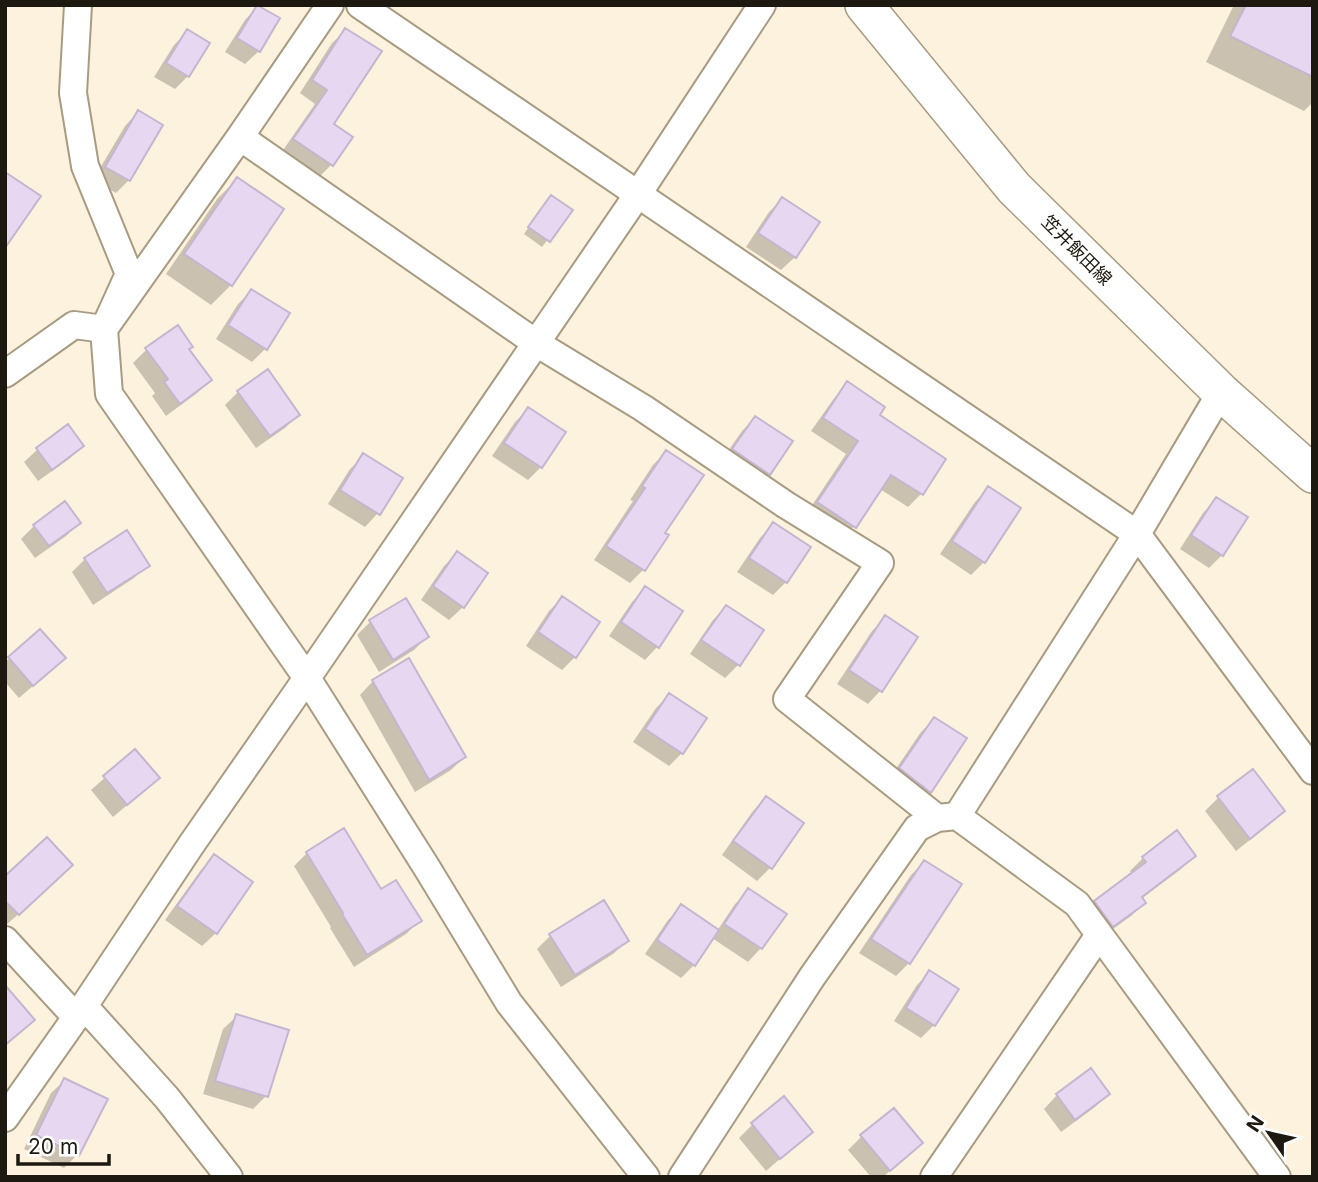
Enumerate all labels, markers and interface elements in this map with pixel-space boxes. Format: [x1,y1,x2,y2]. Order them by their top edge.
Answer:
street label: 笠井飯田線 [1038,211,1116,289]
north arrow [1234,1098,1304,1168]
text: N [1242,1111,1269,1136]
scale bar [18,1122,108,1166]
text: 20 m [28,1134,78,1159]

